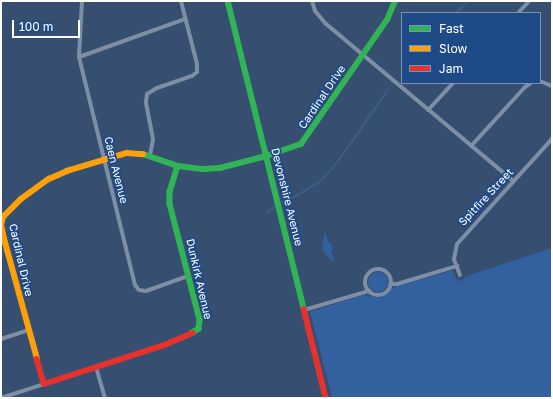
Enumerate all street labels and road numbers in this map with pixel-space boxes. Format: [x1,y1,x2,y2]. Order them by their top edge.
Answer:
street label: Cardinal Drive [296,63,348,131]
street label: Caen Avenue [101,135,131,205]
street label: Devonshire Avenue [268,146,306,248]
street label: Spitfire Street [456,165,516,229]
street label: Cardinal Drive [6,222,36,298]
street label: Dunkirk Avenue [183,237,215,321]

